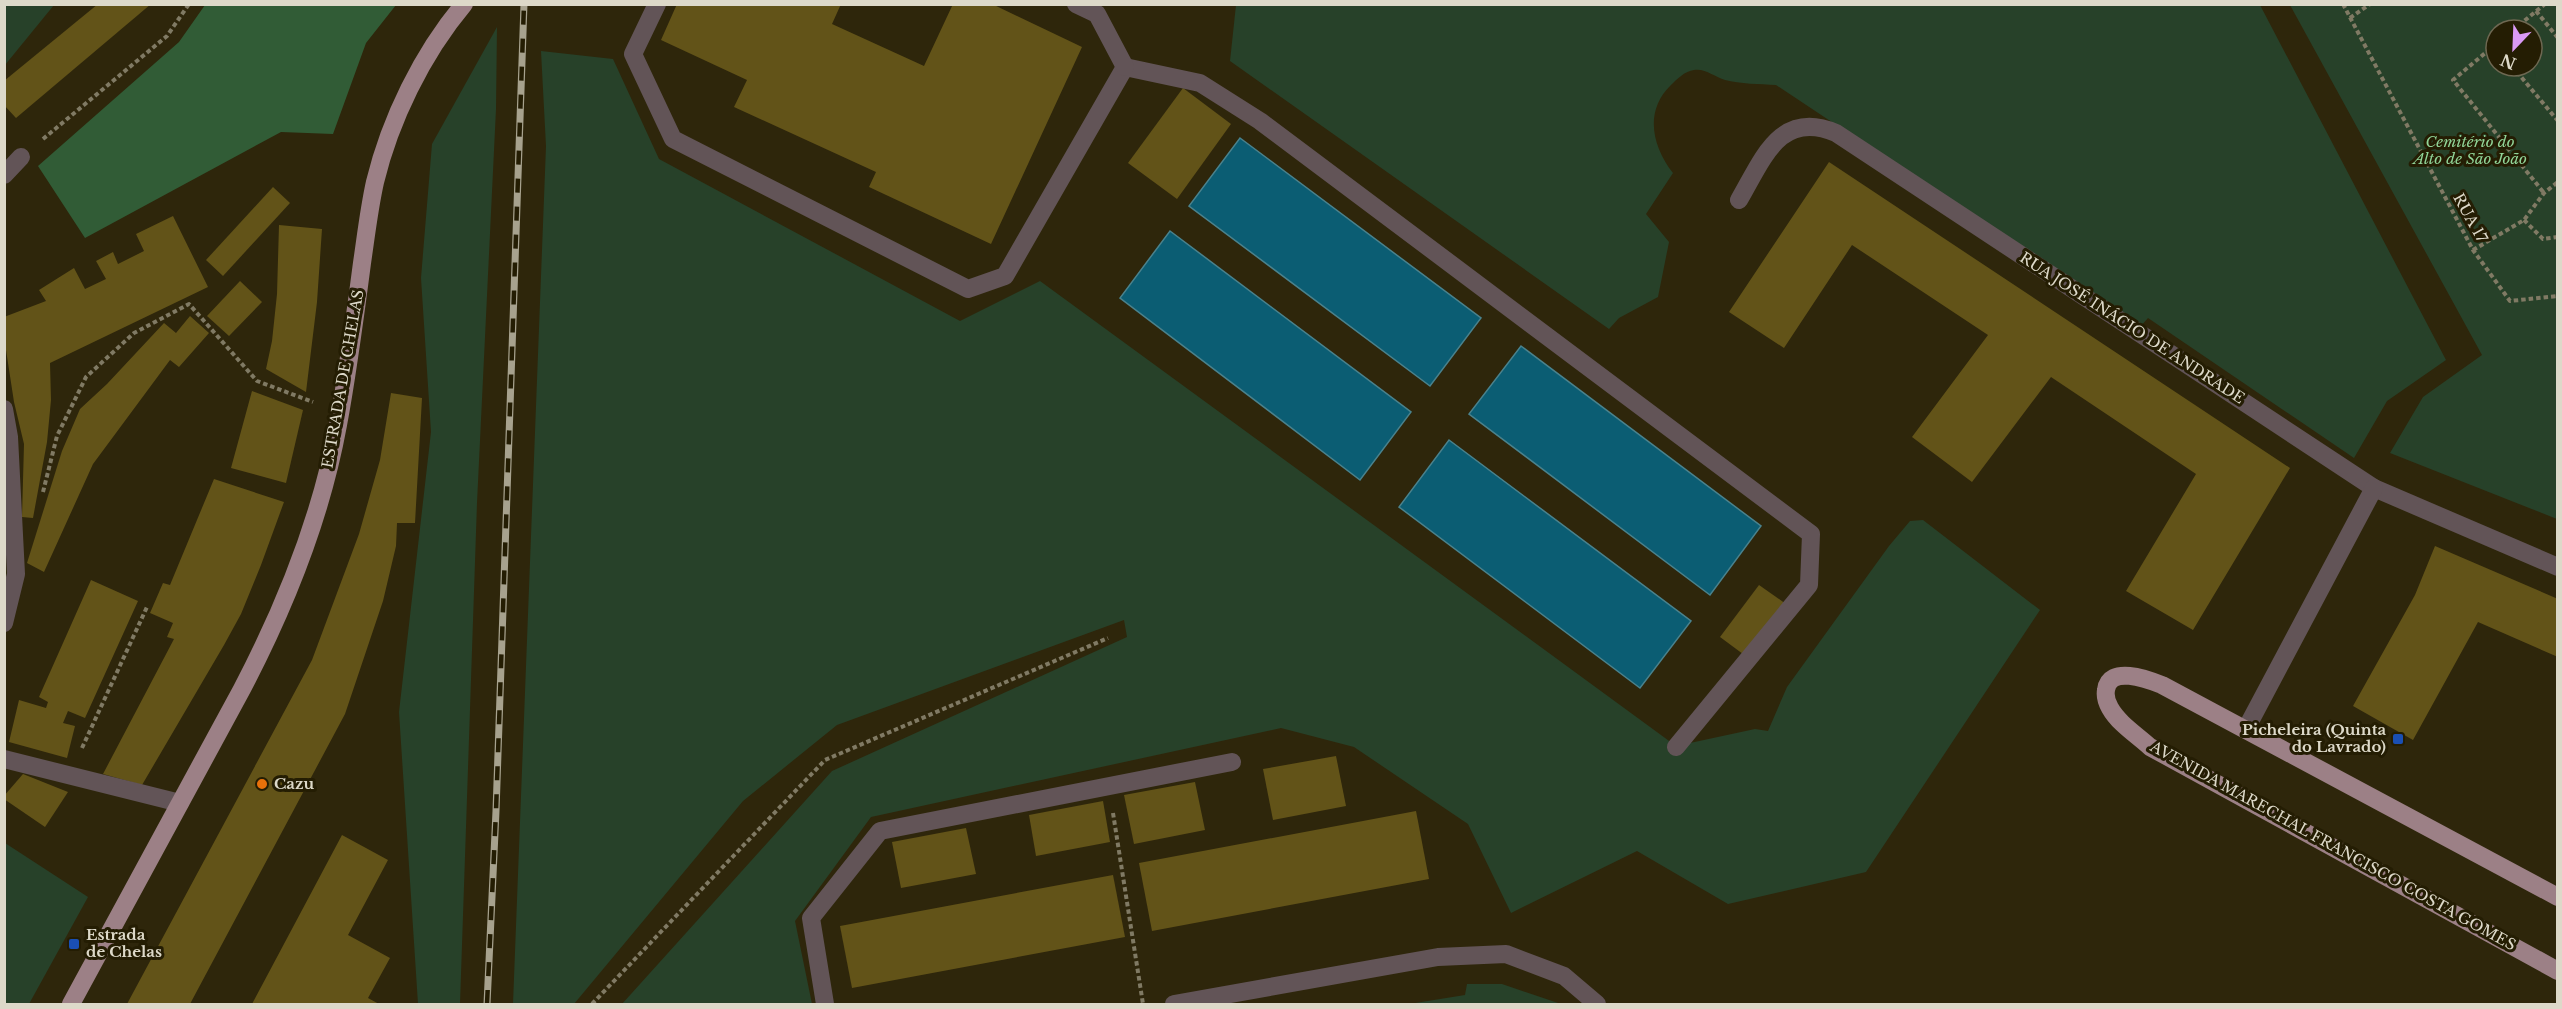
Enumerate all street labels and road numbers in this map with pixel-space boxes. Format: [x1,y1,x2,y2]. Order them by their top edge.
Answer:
street label: RUA 17 [2449,190,2492,246]
street label: RUA JOSÉ INÁCIO DE ANDRADE [2016,248,2248,408]
street label: ESTRADA DE CHELAS [317,288,368,470]
street label: AVENIDA MARECHAL FRANCISCO COSTA GOMES [2146,736,2519,954]

